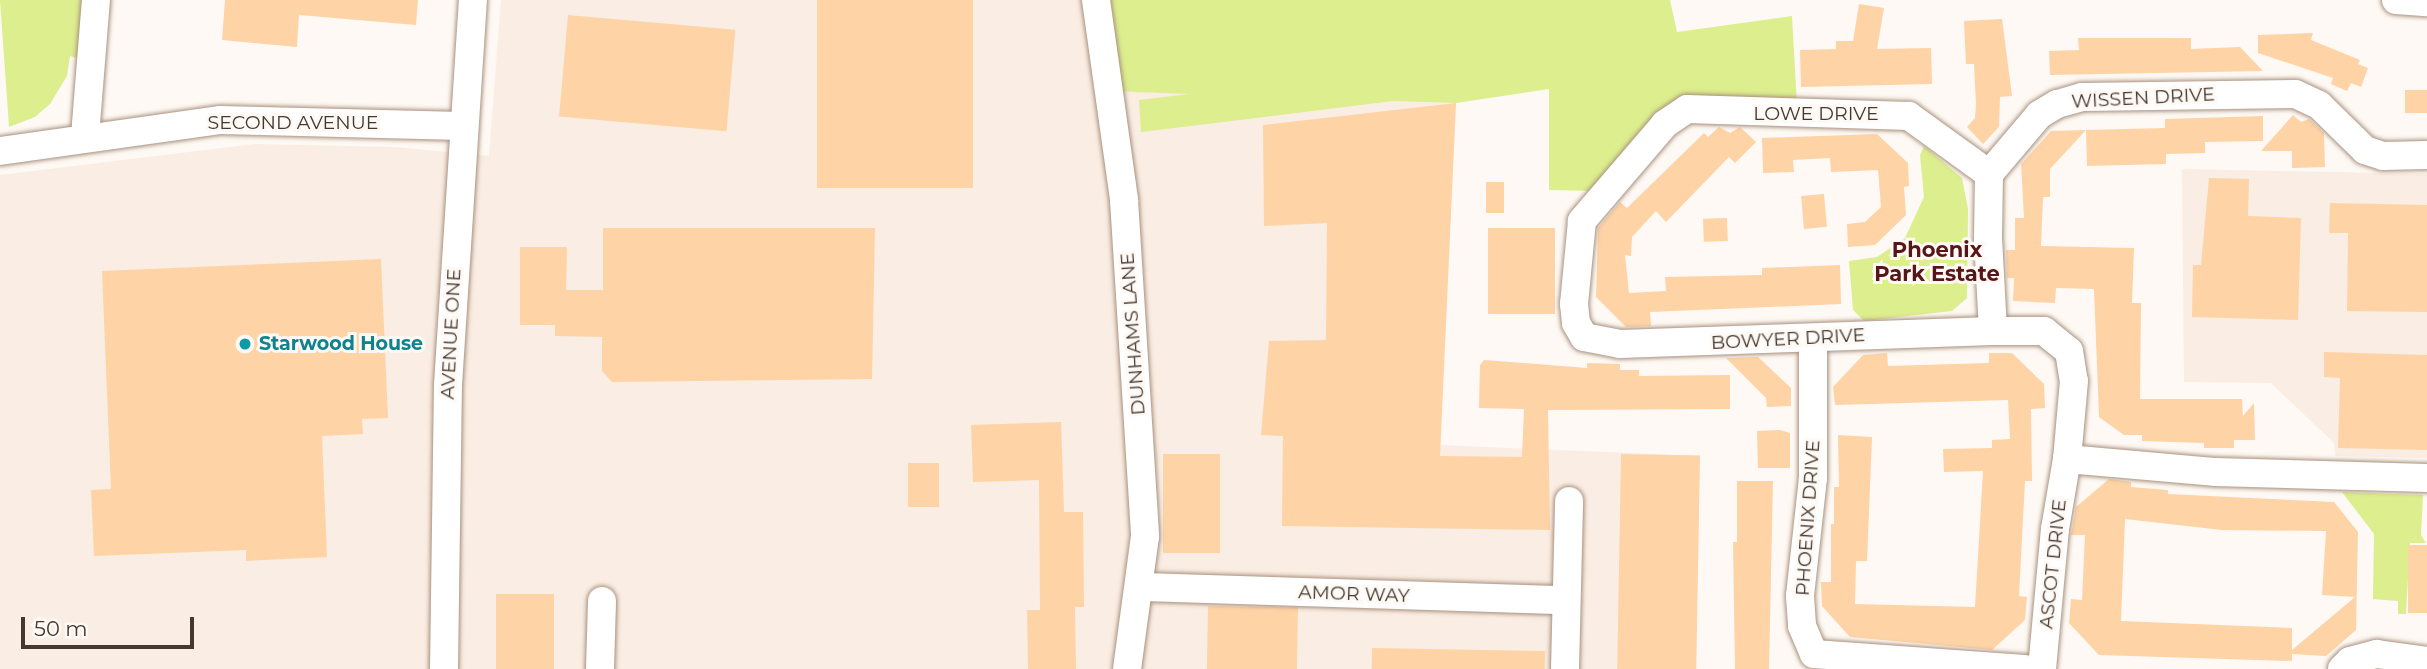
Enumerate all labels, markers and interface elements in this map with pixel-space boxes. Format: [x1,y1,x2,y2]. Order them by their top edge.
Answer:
street label: WISSEN DRIVE [2071,83,2215,113]
street label: LOWE DRIVE [1753,103,1879,125]
street label: SECOND AVENUE [207,112,379,134]
district label: Phoenix Park Estate [1874,237,2000,287]
street label: DUNHAMS LANE [1116,252,1150,416]
street label: AVENUE ONE [436,268,466,400]
street label: BOWYER DRIVE [1710,324,1866,354]
place label: Starwood House [259,333,423,355]
marker: Starwood House [237,336,253,352]
street label: PHOENIX DRIVE [1791,439,1825,597]
street label: ASCOT DRIVE [2035,498,2071,630]
street label: AMOR WAY [1298,581,1410,607]
scale bar [24,602,198,646]
text: 50 m [34,616,88,641]

